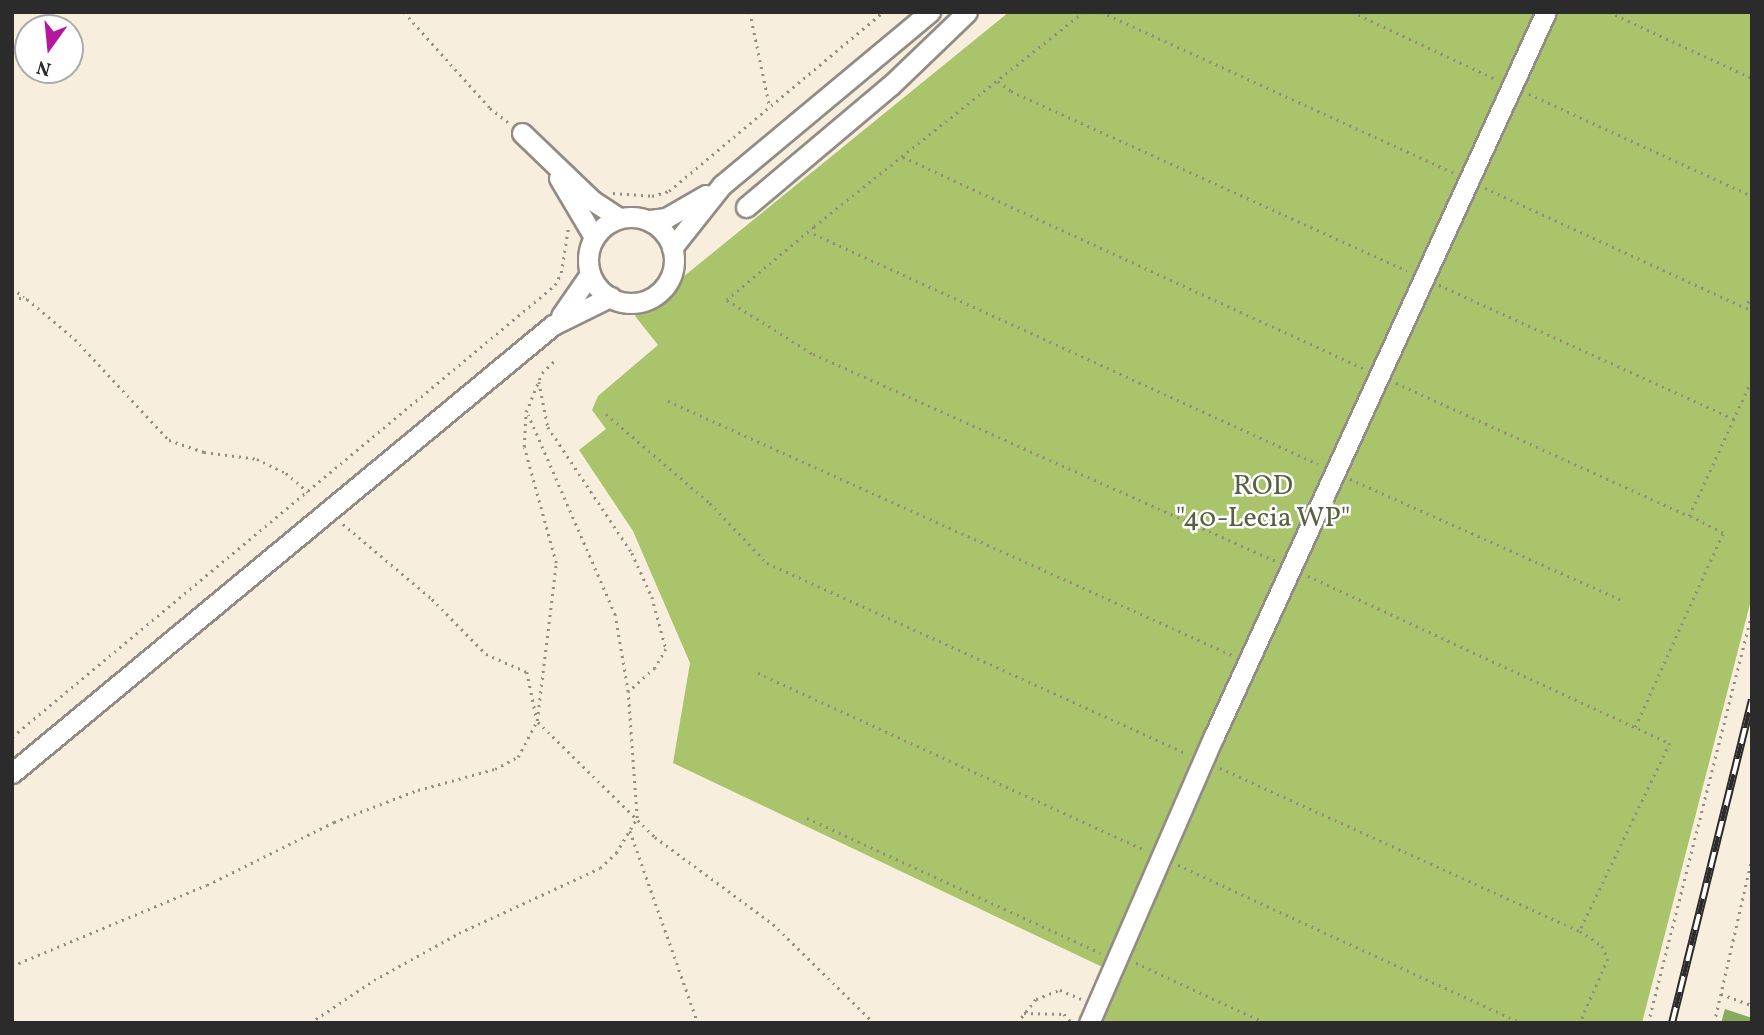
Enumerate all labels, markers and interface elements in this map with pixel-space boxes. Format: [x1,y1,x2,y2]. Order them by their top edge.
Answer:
north arrow [14,14,84,84]
text: N [34,53,54,82]
park label: ROD "40-Lecia WP" [1175,470,1351,536]

